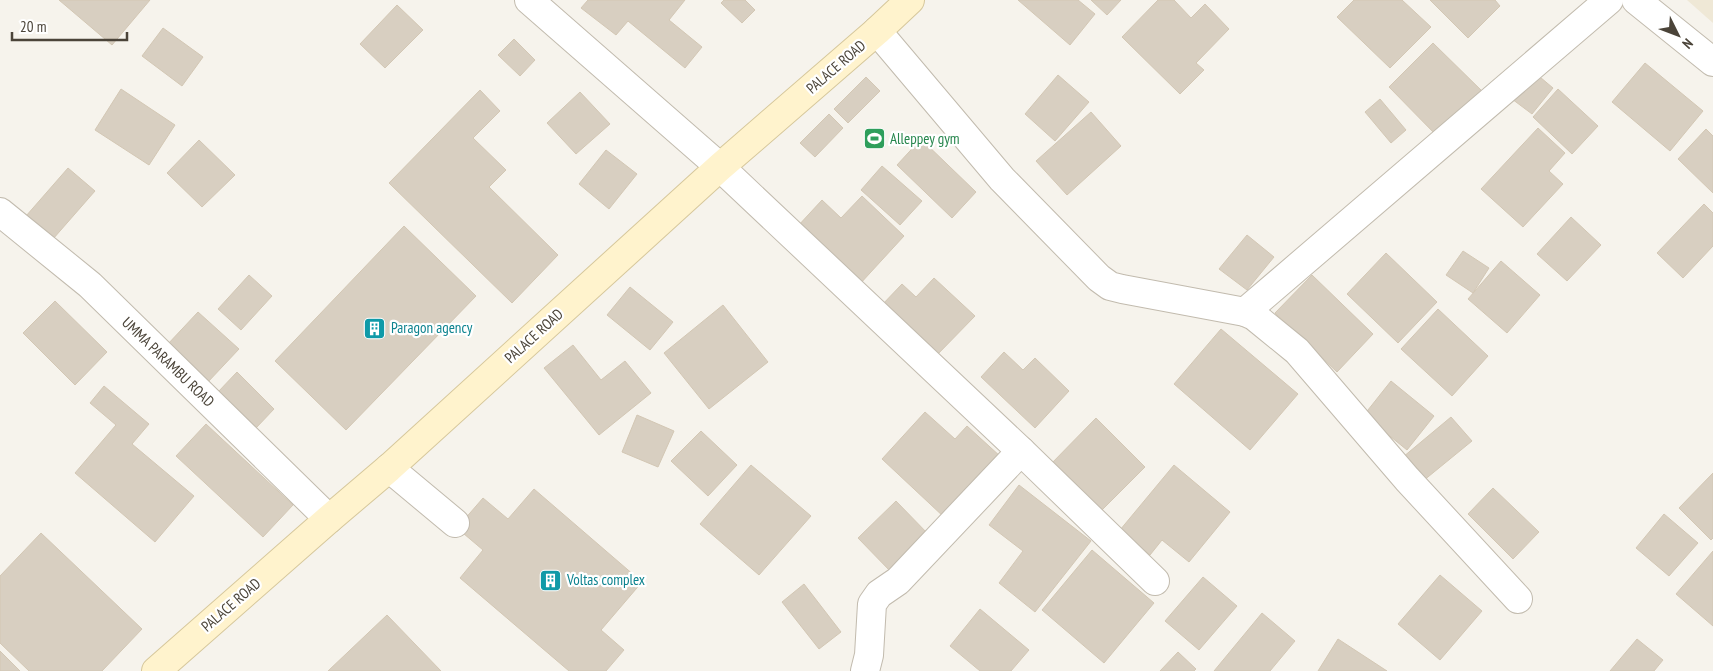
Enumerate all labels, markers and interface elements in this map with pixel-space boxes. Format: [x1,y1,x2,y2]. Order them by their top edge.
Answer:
scale bar [12,10,128,42]
north arrow [1653,10,1703,60]
text: 20 m [20,17,46,36]
text: N [1678,35,1697,53]
street label: PALACE ROAD [802,36,869,98]
sports icon: Alleppey gym [862,127,886,151]
place label: Alleppey gym [890,129,960,148]
street label: PALACE ROAD [500,304,567,367]
street label: UMMA PARAMBU ROAD [118,313,219,411]
building icon: Paragon agency [363,316,387,340]
place label: Paragon agency [391,318,473,337]
building icon: Voltas complex [539,568,563,592]
place label: Voltas complex [566,570,645,589]
street label: PALACE ROAD [197,574,264,636]

